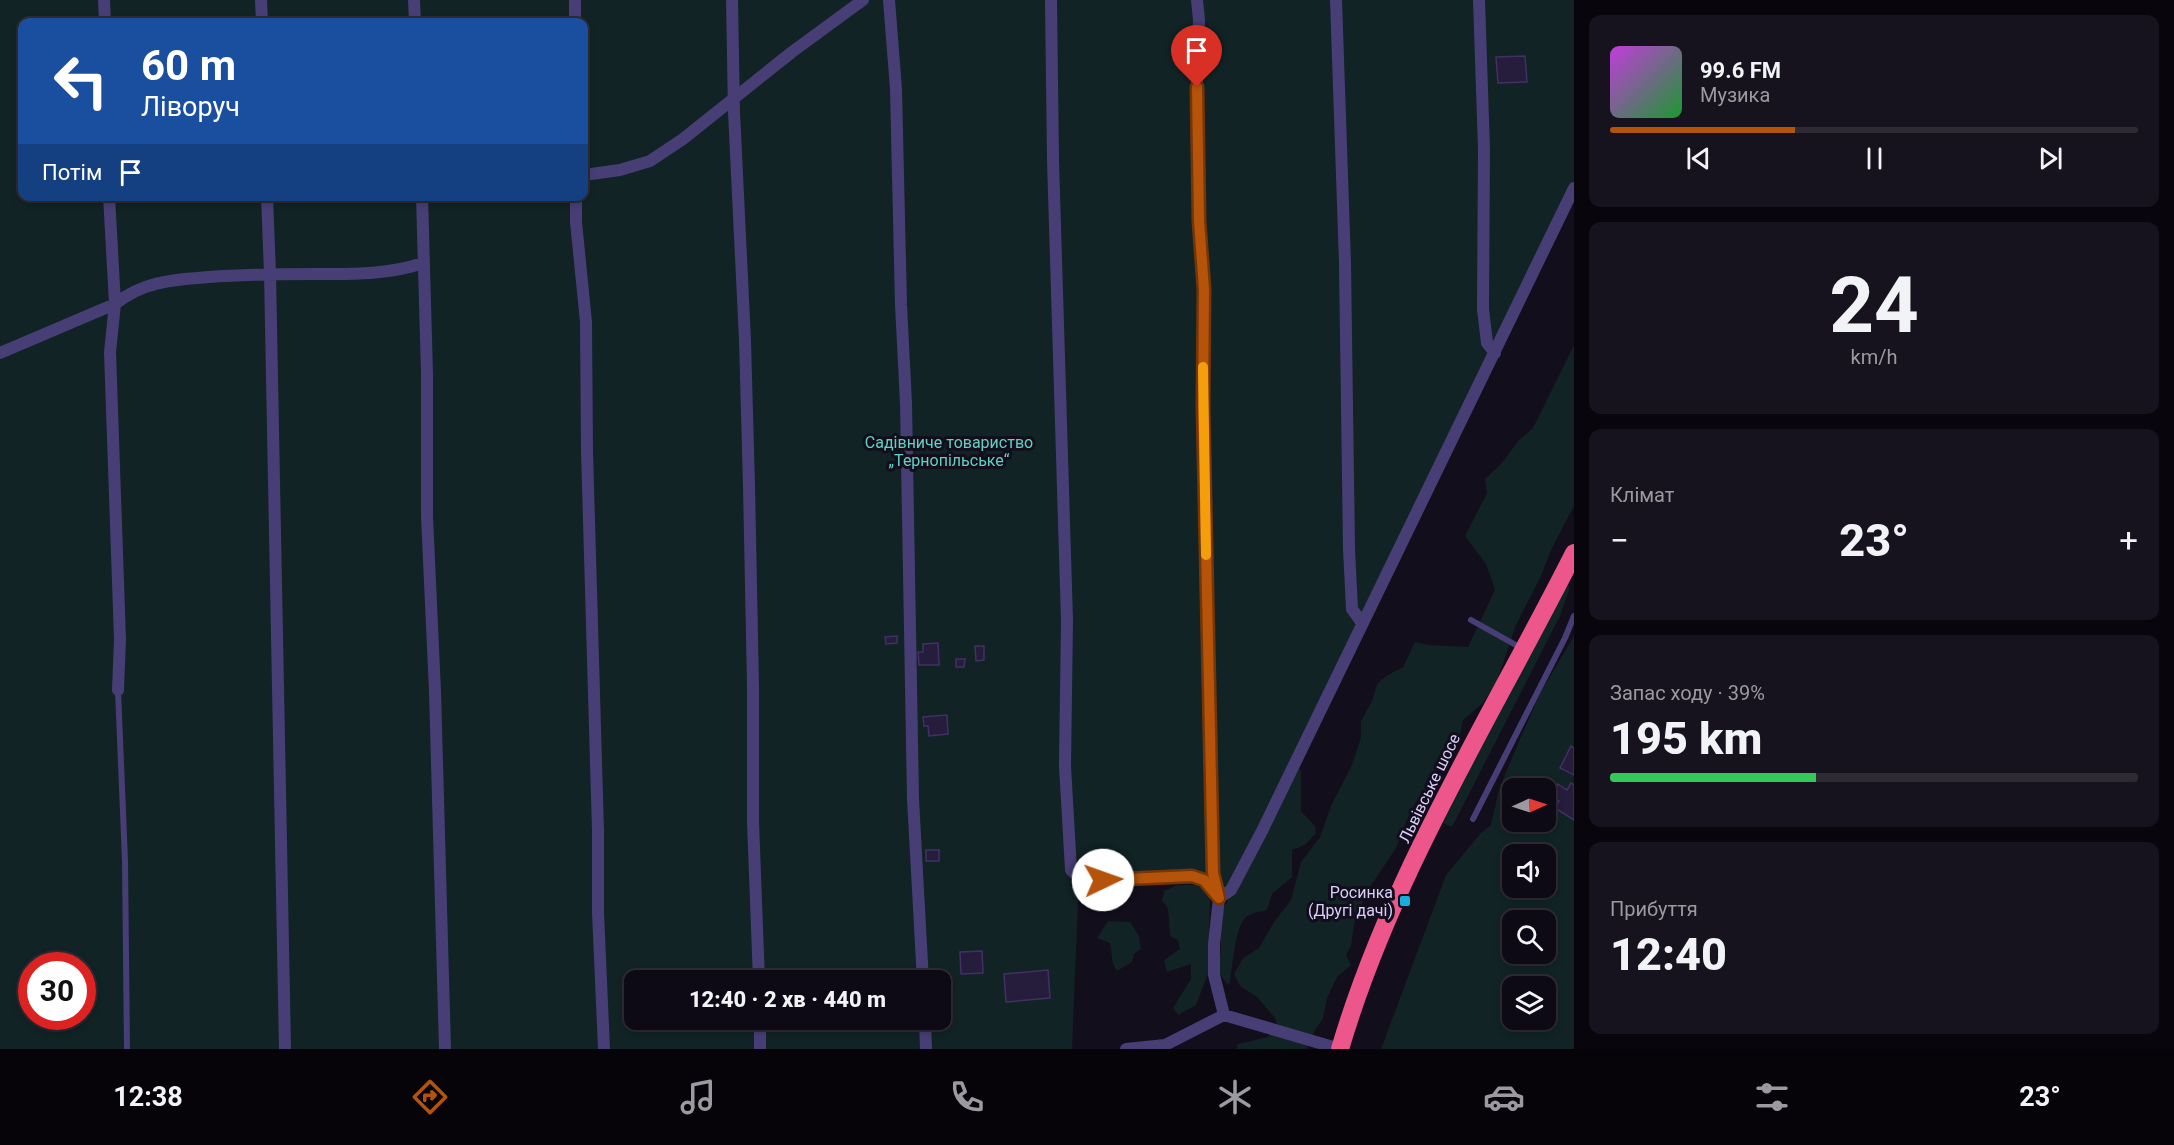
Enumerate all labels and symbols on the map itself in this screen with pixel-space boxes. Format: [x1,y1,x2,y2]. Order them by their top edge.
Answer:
pin [1171,25,1222,87]
park label: Садівниче товариство „Тернопільське“ [865,433,1033,470]
street label: Львівське шосе [1395,730,1464,846]
north arrow [1502,778,1556,832]
position arrow [1071,848,1135,912]
place label: Росинка (Другі дачі) [1308,883,1393,920]
marker: Росинка (Другі дачі) [1398,894,1412,908]
speed limit sign: 30 [18,952,96,1030]

